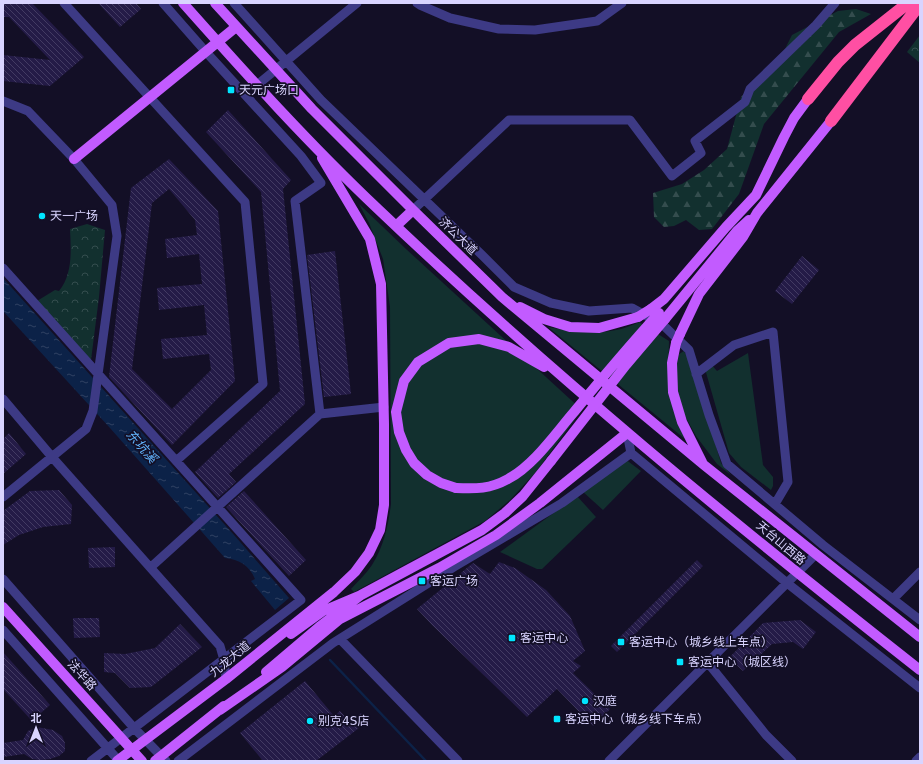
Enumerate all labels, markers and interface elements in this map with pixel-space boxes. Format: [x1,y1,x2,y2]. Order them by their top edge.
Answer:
place label: 天元广场口 [239,83,299,97]
marker: 天元广场口 [226,85,236,95]
place label: 天一广场 [50,209,98,223]
marker: 天一广场 [37,211,47,221]
street label: 济公大道 [436,214,480,258]
water label: 东坑溪 [123,427,162,467]
street label: 天台山西路 [754,518,808,568]
place label: 客运广场 [430,574,478,588]
marker: 客运广场 [417,576,427,586]
place label: 客运中心 [520,631,568,645]
marker: 客运中心 [507,633,517,643]
place label: 客运中心（城乡线上车点） [629,635,773,649]
marker: 客运中心（城乡线上车点） [616,637,626,647]
street label: 九龙大道 [207,638,253,680]
place label: 客运中心（城区线） [688,655,796,669]
street label: 法华路 [65,657,99,693]
marker: 客运中心（城区线） [675,657,685,667]
place label: 汉庭 [593,694,617,708]
marker: 汉庭 [580,696,590,706]
north arrow [16,708,56,748]
text: 北 [31,712,42,725]
place label: 客运中心（城乡线下车点） [565,712,709,726]
place label: 别克4S店 [318,714,369,728]
marker: 客运中心（城乡线下车点） [552,714,562,724]
marker: 别克4S店 [305,716,315,726]

